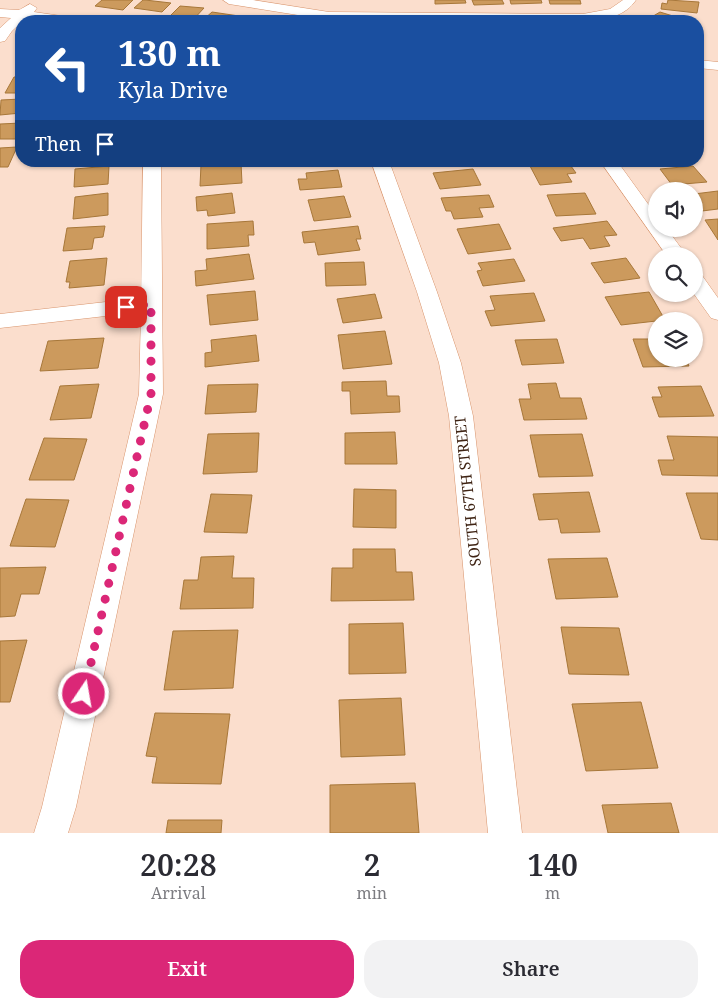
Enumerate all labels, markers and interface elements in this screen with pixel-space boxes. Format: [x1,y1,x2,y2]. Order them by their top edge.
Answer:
text: 130 m [118,29,221,76]
icon: left [35,35,100,100]
text: Kyla Drive [118,74,228,104]
icon: arrive [91,130,119,158]
text: Then [35,131,81,157]
map controls [648,182,703,367]
button: sound [648,182,703,237]
button: search [648,247,703,302]
pin [105,286,147,328]
icon: arrive [112,293,140,321]
button: layers [648,312,703,367]
street label: SOUTH 67TH STREET [449,415,485,568]
position arrow [57,667,109,719]
text: 20:28 [140,844,217,885]
text: 2 [363,844,380,885]
text: 140 [527,844,578,885]
text: Arrival [151,882,206,904]
text: min [357,882,387,904]
text: m [545,882,560,904]
button: Exit [20,940,354,998]
button: Share [364,940,698,998]

